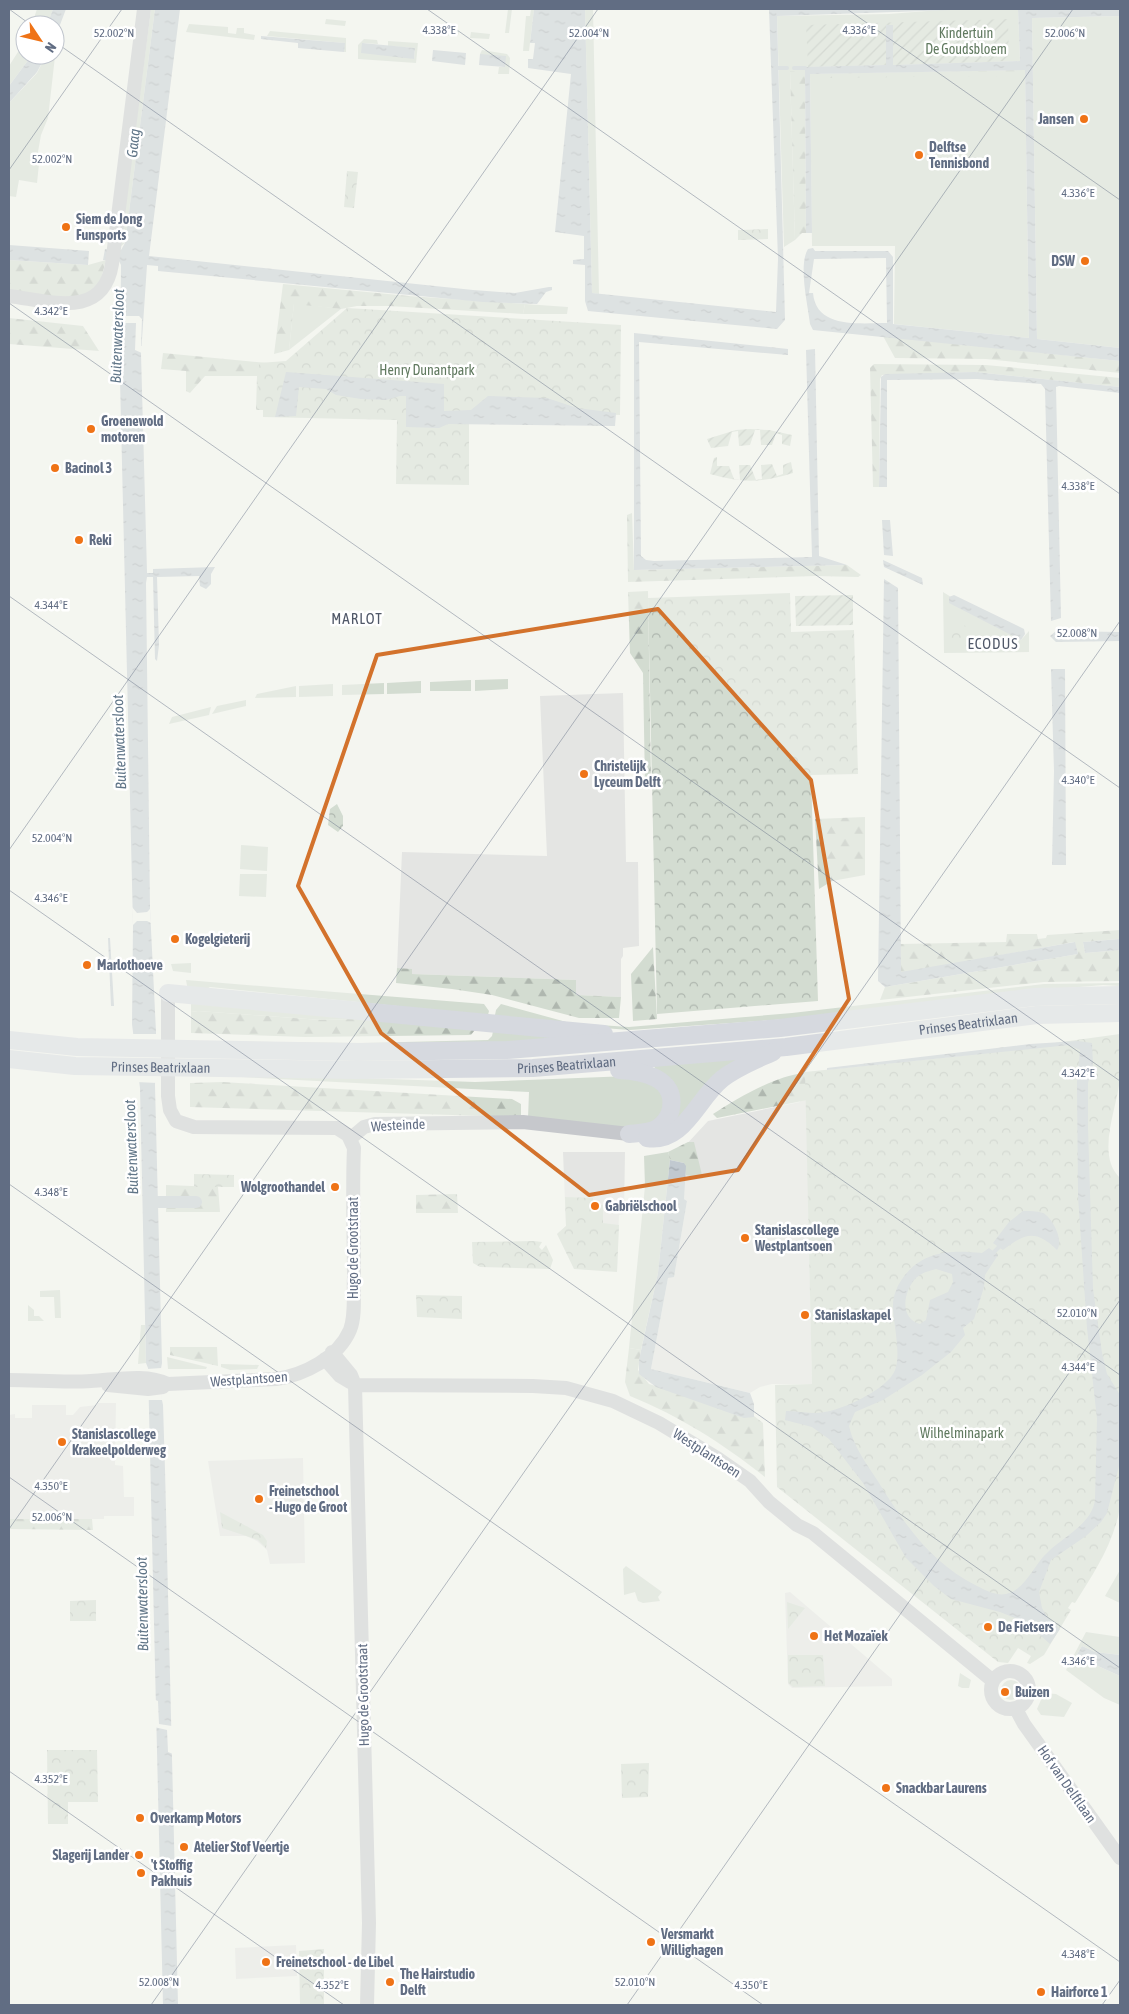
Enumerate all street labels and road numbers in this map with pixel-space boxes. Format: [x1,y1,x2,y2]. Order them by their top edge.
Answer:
street label: Prinses Beatrixlaan [918,1010,1019,1038]
street label: Prinses Beatrixlaan [517,1053,617,1076]
street label: Prinses Beatrixlaan [111,1059,210,1076]
street label: Westeinde [370,1116,426,1134]
street label: Hugo de Grootstraat [345,1197,361,1299]
street label: Westplantsoen [210,1368,288,1390]
street label: Westplantsoen [670,1425,744,1481]
street label: Hugo de Grootstraat [354,1644,372,1746]
street label: Hof van Delftlaan [1034,1742,1100,1826]

